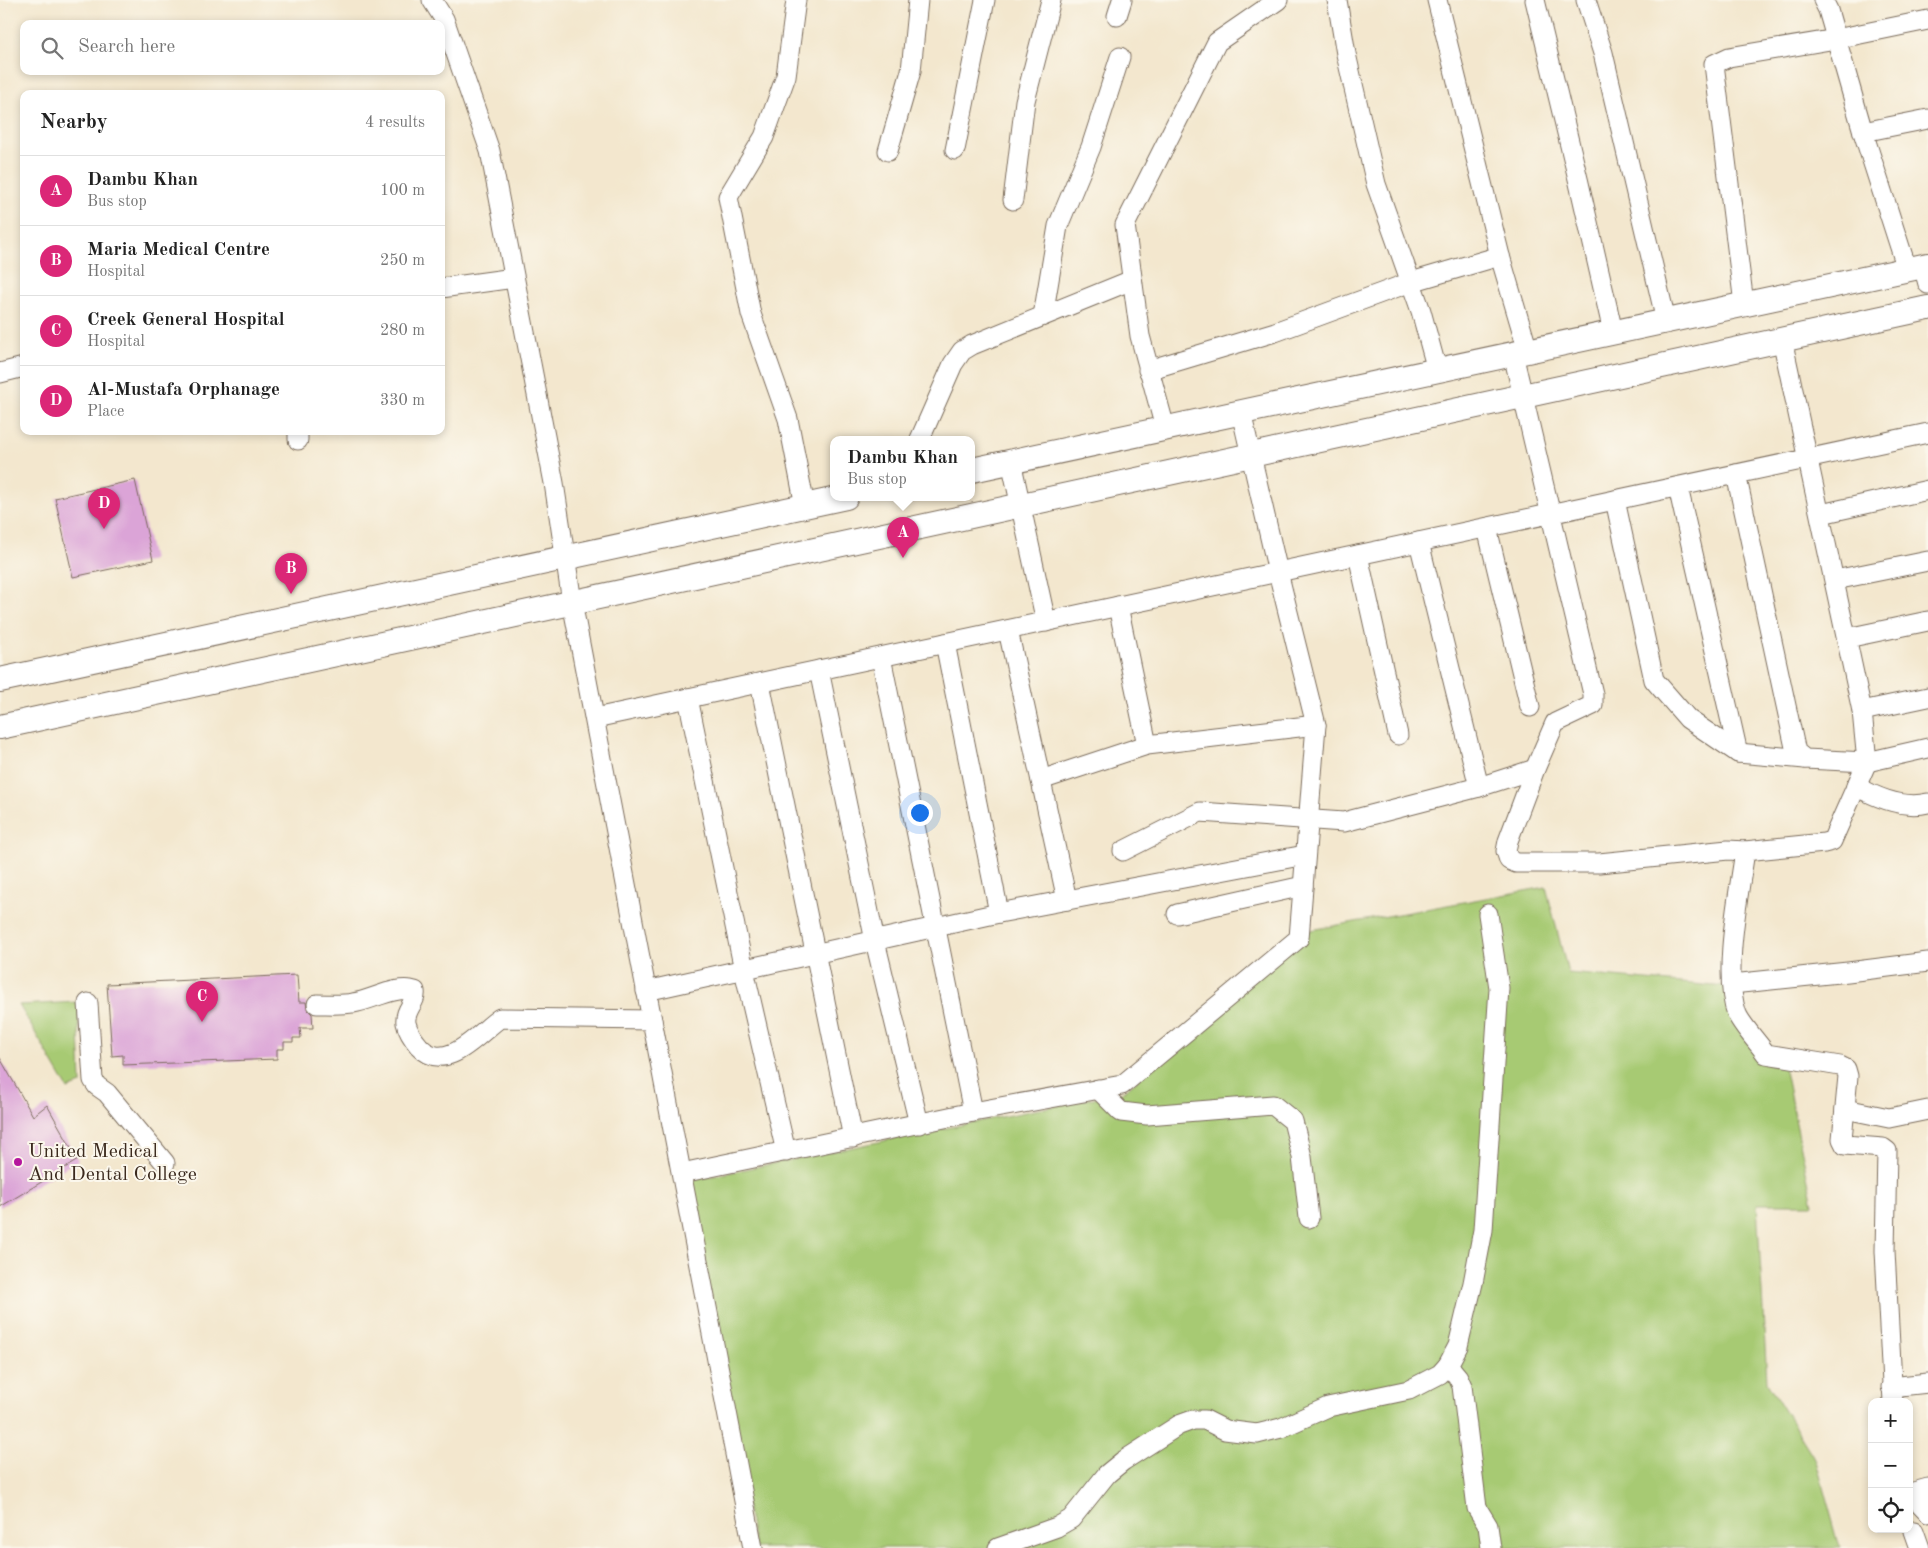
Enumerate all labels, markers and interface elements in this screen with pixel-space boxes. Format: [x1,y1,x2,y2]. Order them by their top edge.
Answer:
search box [20,20,445,75]
icon: search [38,34,66,62]
text: Search here [78,38,175,57]
text: Nearby [40,112,108,133]
text: 4 results [365,115,425,131]
text: Dambu Khan [87,171,198,190]
text: A [50,183,62,199]
text: 100 m [380,183,425,199]
text: Bus stop [87,194,147,210]
text: Maria Medical Centre [87,241,270,260]
text: B [50,253,62,269]
text: 250 m [380,253,425,269]
text: Hospital [87,264,145,280]
text: Creek General Hospital [87,311,285,330]
text: C [51,323,61,339]
text: 280 m [380,323,425,339]
text: Hospital [87,334,145,350]
text: Al-Mustafa Orphanage [87,381,280,400]
text: D [50,393,62,409]
text: 330 m [380,393,425,409]
text: Place [87,404,124,420]
popup [830,436,975,501]
text: Dambu Khan [847,449,958,468]
text: Bus stop [847,472,907,488]
pin: D [88,488,120,529]
pin: A [887,517,919,558]
pin: B [275,553,307,594]
your location [907,800,933,826]
pin: C [186,981,218,1022]
place label: United Medical And Dental College [28,1142,197,1185]
marker: United Medical And Dental College [12,1156,24,1168]
map controls [1868,1398,1913,1533]
button: + [1868,1398,1913,1443]
button: − [1868,1443,1913,1488]
button: locate [1868,1488,1913,1533]

